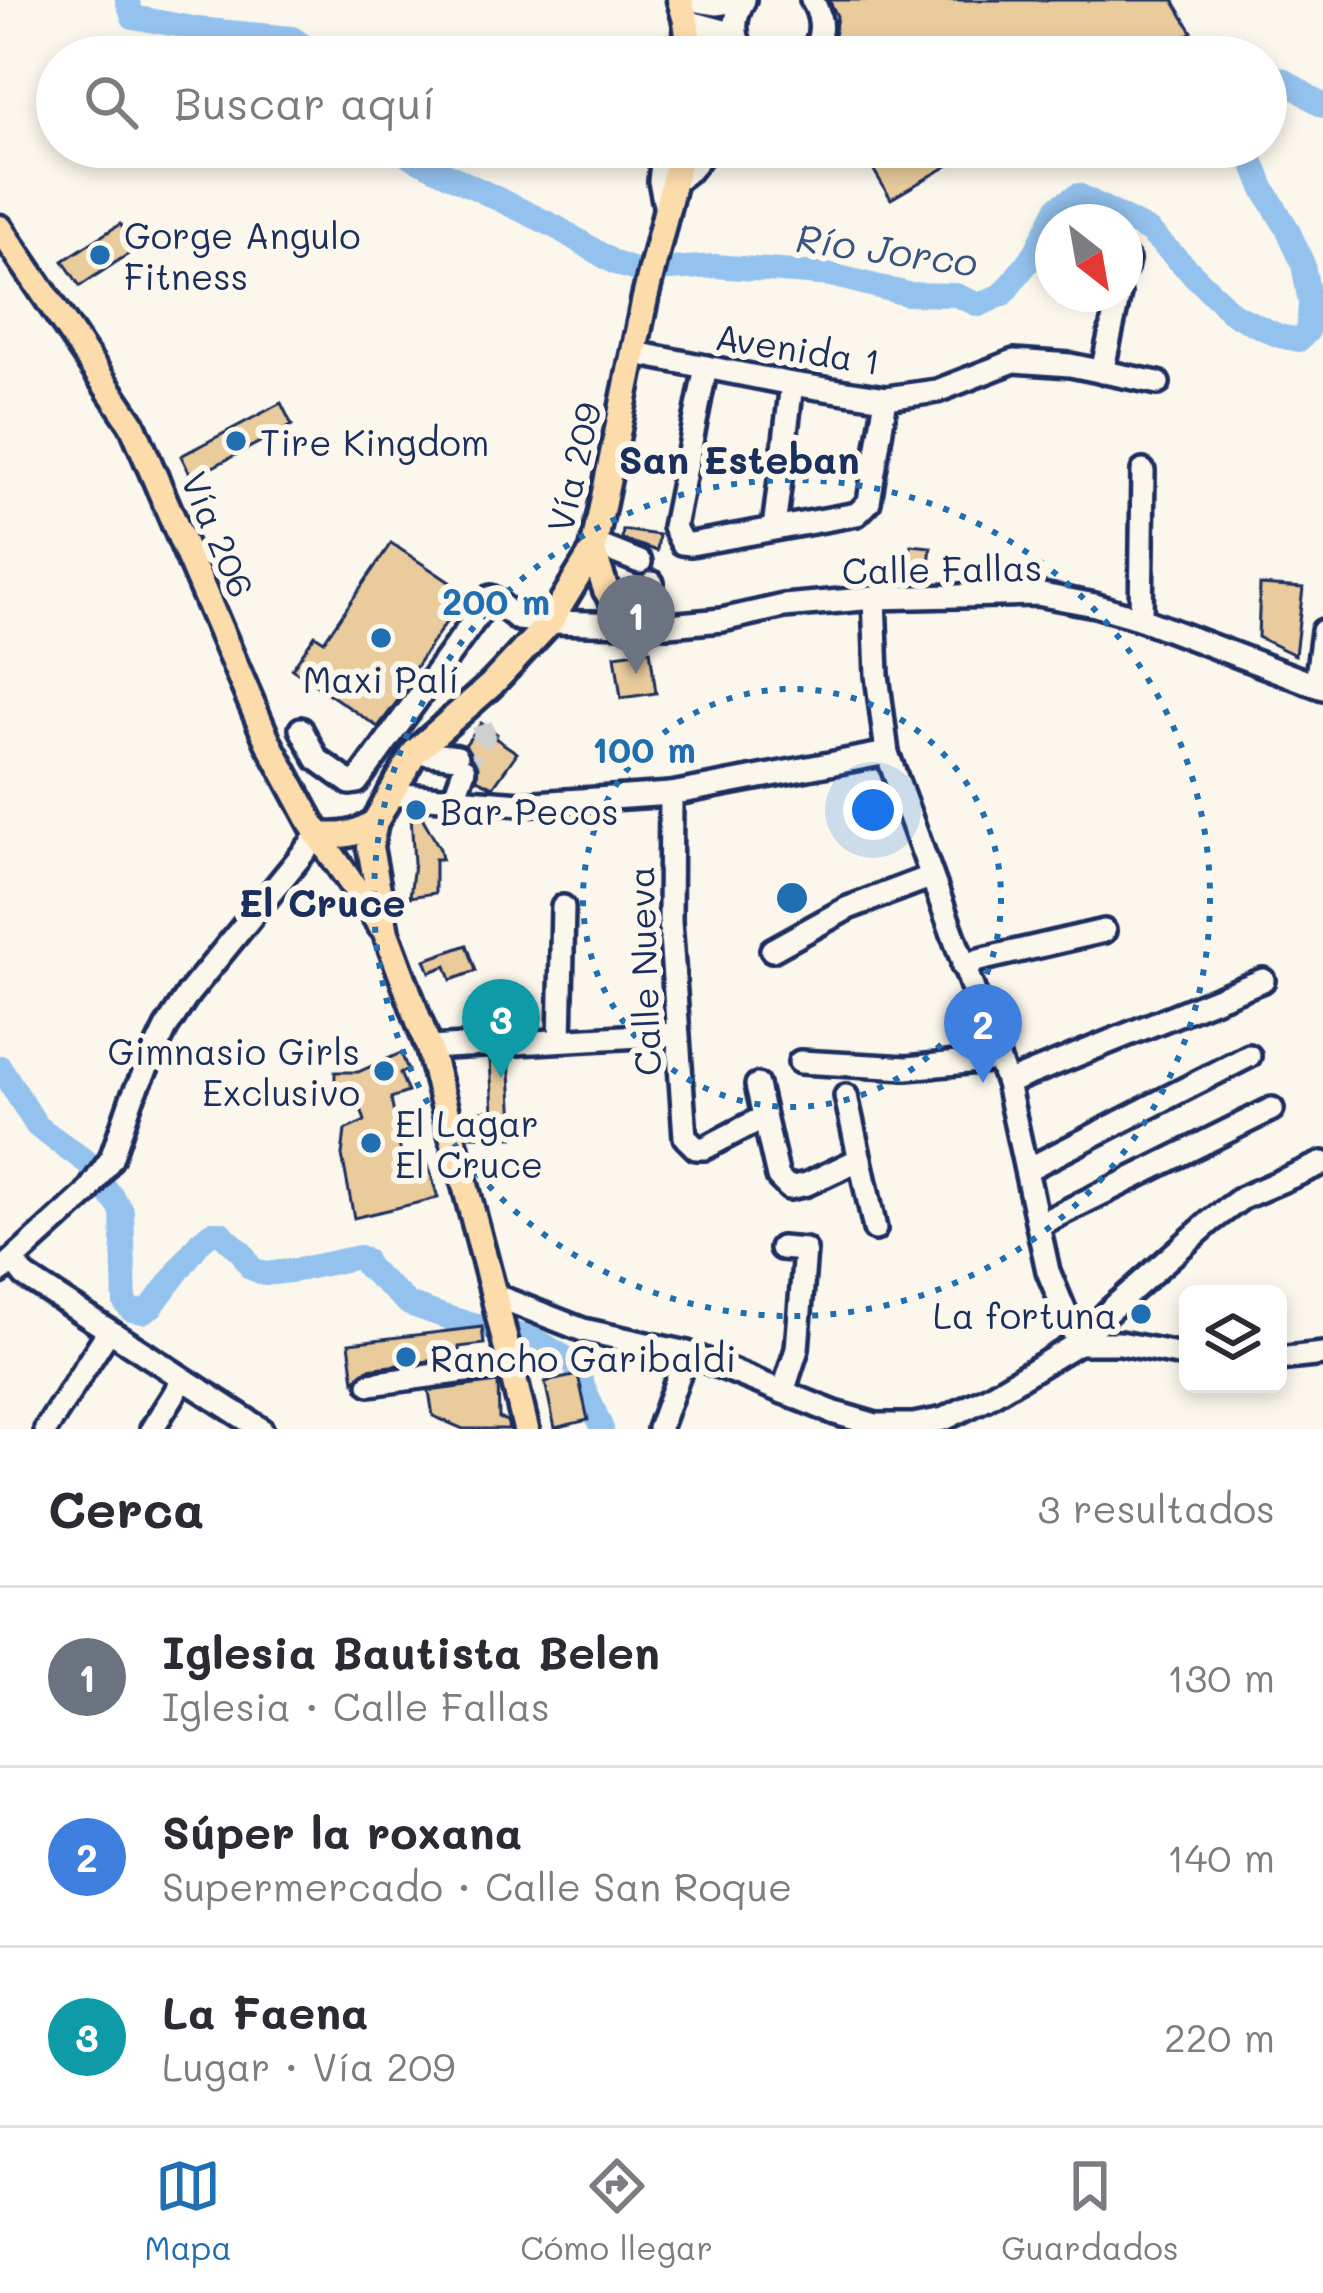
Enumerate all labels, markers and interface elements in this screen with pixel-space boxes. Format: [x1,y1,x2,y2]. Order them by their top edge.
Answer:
search box [36,36,1287,168]
icon: search [78,69,144,135]
text: Buscar aquí [174,73,436,131]
north arrow [1035,204,1143,312]
place label: Gorge Angulo Fitness [124,211,361,299]
water label: Río Jorco [793,211,981,287]
marker: Gorge Angulo Fitness [87,242,113,268]
street label: Avenida 1 [712,312,884,384]
street label: Vía 209 [535,397,611,537]
place label: Tire Kingdom [260,418,490,465]
marker: Tire Kingdom [223,428,249,454]
district label: San Esteban [618,433,860,484]
street label: Vía 206 [171,464,267,604]
street label: Calle Fallas [841,543,1043,593]
pin: 1 [597,575,675,674]
text: 200 m [442,577,550,624]
marker: Maxi Palí [368,625,394,651]
place label: Maxi Palí [303,655,459,702]
text: 100 m [592,725,696,772]
your location [843,780,903,840]
place label: Bar Pecos [440,787,619,834]
marker: Bar Pecos [403,797,429,823]
street label: Calle Nueva [616,865,670,1077]
district label: El Cruce [238,876,406,927]
centre of rings [771,877,813,919]
pin: 3 [462,979,540,1078]
pin: 2 [944,984,1022,1083]
place label: Gimnasio Girls Exclusivo [108,1027,360,1115]
marker: Gimnasio Girls Exclusivo [371,1058,397,1084]
place label: El Lagar El Cruce [395,1099,543,1187]
marker: El Lagar El Cruce [358,1130,384,1156]
map controls [1179,1285,1287,1393]
button: layers [1179,1285,1287,1393]
place label: La fortuna [933,1291,1117,1338]
marker: La fortuna [1128,1301,1154,1327]
place label: Rancho Garibaldi [430,1334,736,1381]
marker: Rancho Garibaldi [393,1344,419,1370]
text: Cerca [48,1474,205,1541]
text: 3 resultados [1038,1482,1275,1533]
text: Iglesia Bautista Belen [162,1622,660,1680]
text: 1 [78,1651,96,1702]
text: 130 m [1167,1651,1275,1702]
text: Iglesia · Calle Fallas [162,1680,550,1731]
text: Súper la roxana [162,1802,522,1860]
text: 2 [76,1831,98,1882]
text: 140 m [1167,1831,1275,1882]
text: Supermercado · Calle San Roque [162,1860,792,1911]
text: La Faena [162,1982,369,2040]
text: 3 [75,2011,99,2062]
text: 220 m [1164,2011,1275,2062]
text: Lugar · Vía 209 [162,2040,455,2091]
tab: Mapa [144,2153,232,2268]
tab: Cómo llegar [520,2153,713,2268]
tab: Guardados [1001,2153,1179,2268]

